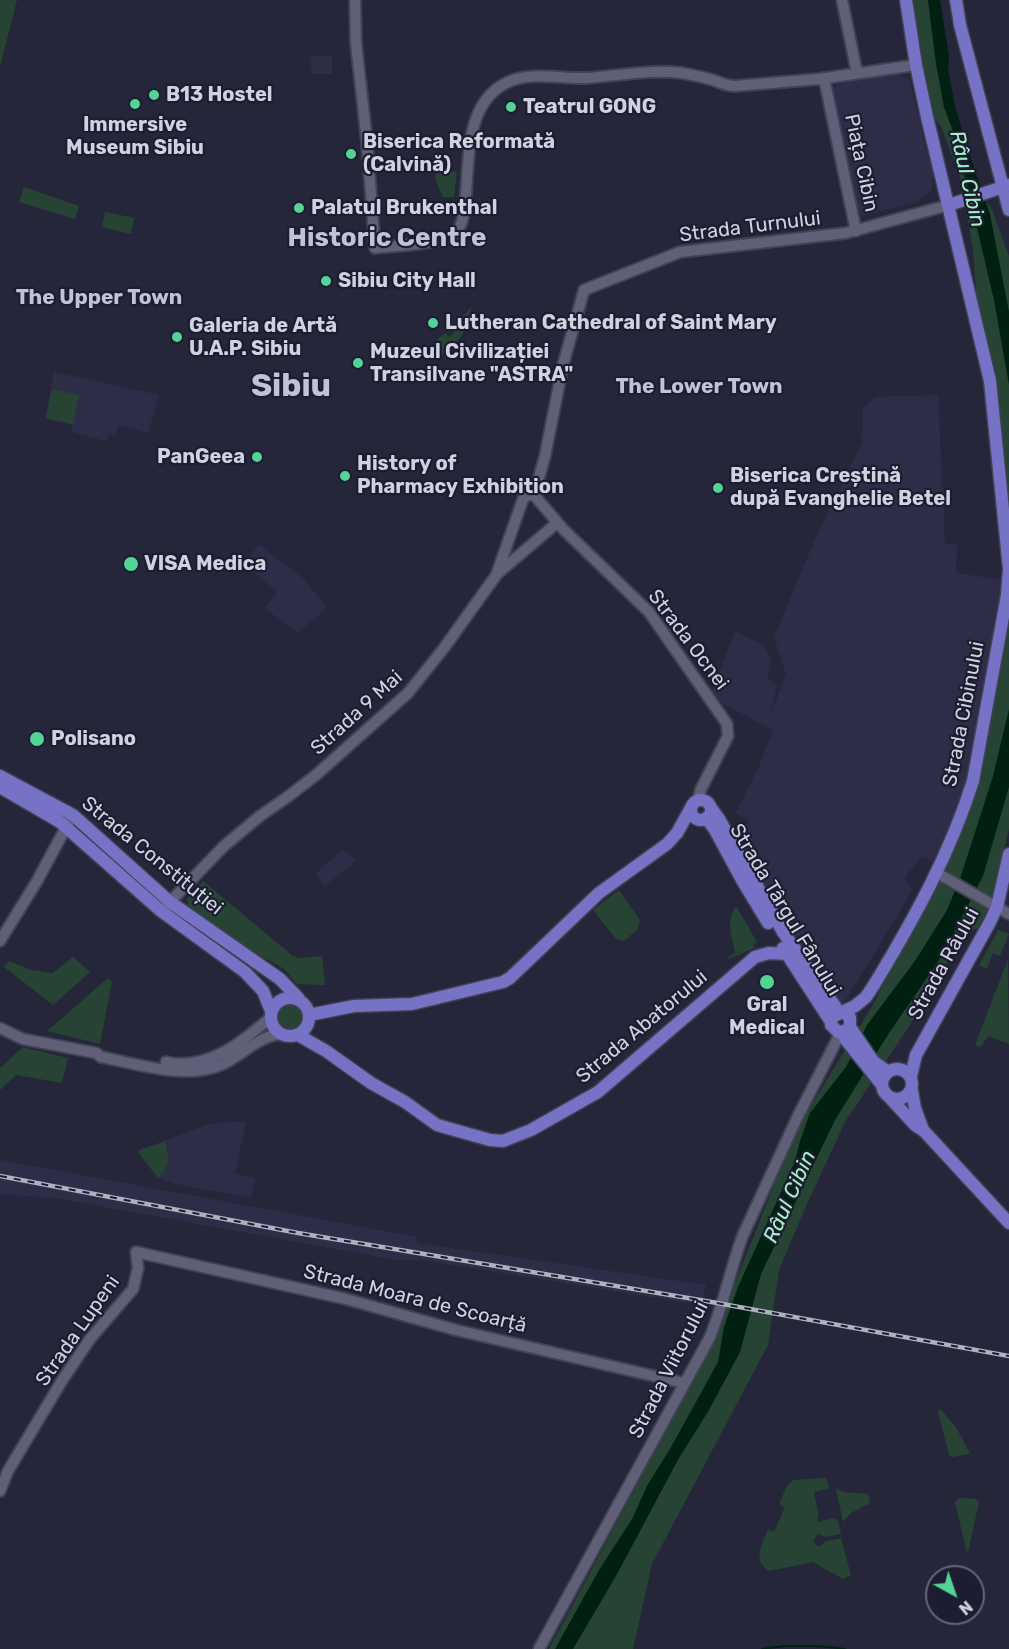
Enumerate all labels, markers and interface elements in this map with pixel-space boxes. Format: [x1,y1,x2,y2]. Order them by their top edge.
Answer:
place label: B13 Hostel [166,83,273,107]
marker: B13 Hostel [147,88,161,102]
place label: Teatrul GONG [523,95,656,119]
marker: Immersive Museum Sibiu [128,97,142,111]
marker: Teatrul GONG [504,100,518,114]
street label: Piața Cibin [839,112,883,214]
place label: Immersive Museum Sibiu [66,113,204,160]
water label: Râul Cibin [944,128,990,230]
place label: Biserica Reformată (Calvină) [363,130,555,177]
marker: Biserica Reformată (Calvină) [344,147,358,161]
place label: Palatul Brukenthal [311,196,497,220]
marker: Palatul Brukenthal [292,201,306,215]
street label: Strada Turnului [678,206,822,248]
district label: Historic Centre [288,222,486,254]
place label: Sibiu City Hall [338,269,476,293]
marker: Sibiu City Hall [319,274,333,288]
district label: The Upper Town [16,285,182,311]
place label: Lutheran Cathedral of Saint Mary [445,311,777,335]
place label: Galeria de Artă U.A.P. Sibiu [189,314,337,361]
marker: Lutheran Cathedral of Saint Mary [426,316,440,330]
marker: Galeria de Artă U.A.P. Sibiu [170,330,184,344]
place label: Muzeul Civilizației Transilvane "ASTRA" [370,340,573,387]
marker: Muzeul Civilizației Transilvane "ASTRA" [351,356,365,370]
district label: Sibiu [251,368,331,406]
district label: The Lower Town [615,374,783,400]
place label: PanGeea [157,445,245,469]
marker: PanGeea [250,450,264,464]
place label: History of Pharmacy Exhibition [357,452,564,499]
place label: Biserica Creștină după Evanghelie Betel [730,464,951,511]
marker: History of Pharmacy Exhibition [338,469,352,483]
marker: Biserica Creștină după Evanghelie Betel [711,481,725,495]
place label: VISA Medica [144,552,266,576]
marker: VISA Medica [122,555,140,573]
street label: Strada Ocnei [643,585,733,695]
street label: Strada Cibinului [938,639,990,789]
street label: Strada 9 Mai [306,666,408,760]
place label: Polisano [51,727,136,751]
marker: Polisano [28,730,46,748]
street label: Strada Constituției [76,792,228,920]
street label: Strada Târgul Fânului [724,820,846,1000]
street label: Strada Râului [903,904,985,1024]
street label: Strada Abatorului [572,965,712,1089]
marker: Gral Medical [758,973,776,991]
place label: Gral Medical [729,993,805,1040]
water label: Râul Cibin [758,1147,822,1247]
street label: Strada Moara de Scoarță [301,1260,529,1338]
street label: Strada Lupeni [31,1271,125,1391]
street label: Strada Viitorului [624,1298,714,1442]
north arrow [925,1565,985,1625]
text: N [955,1597,976,1619]

